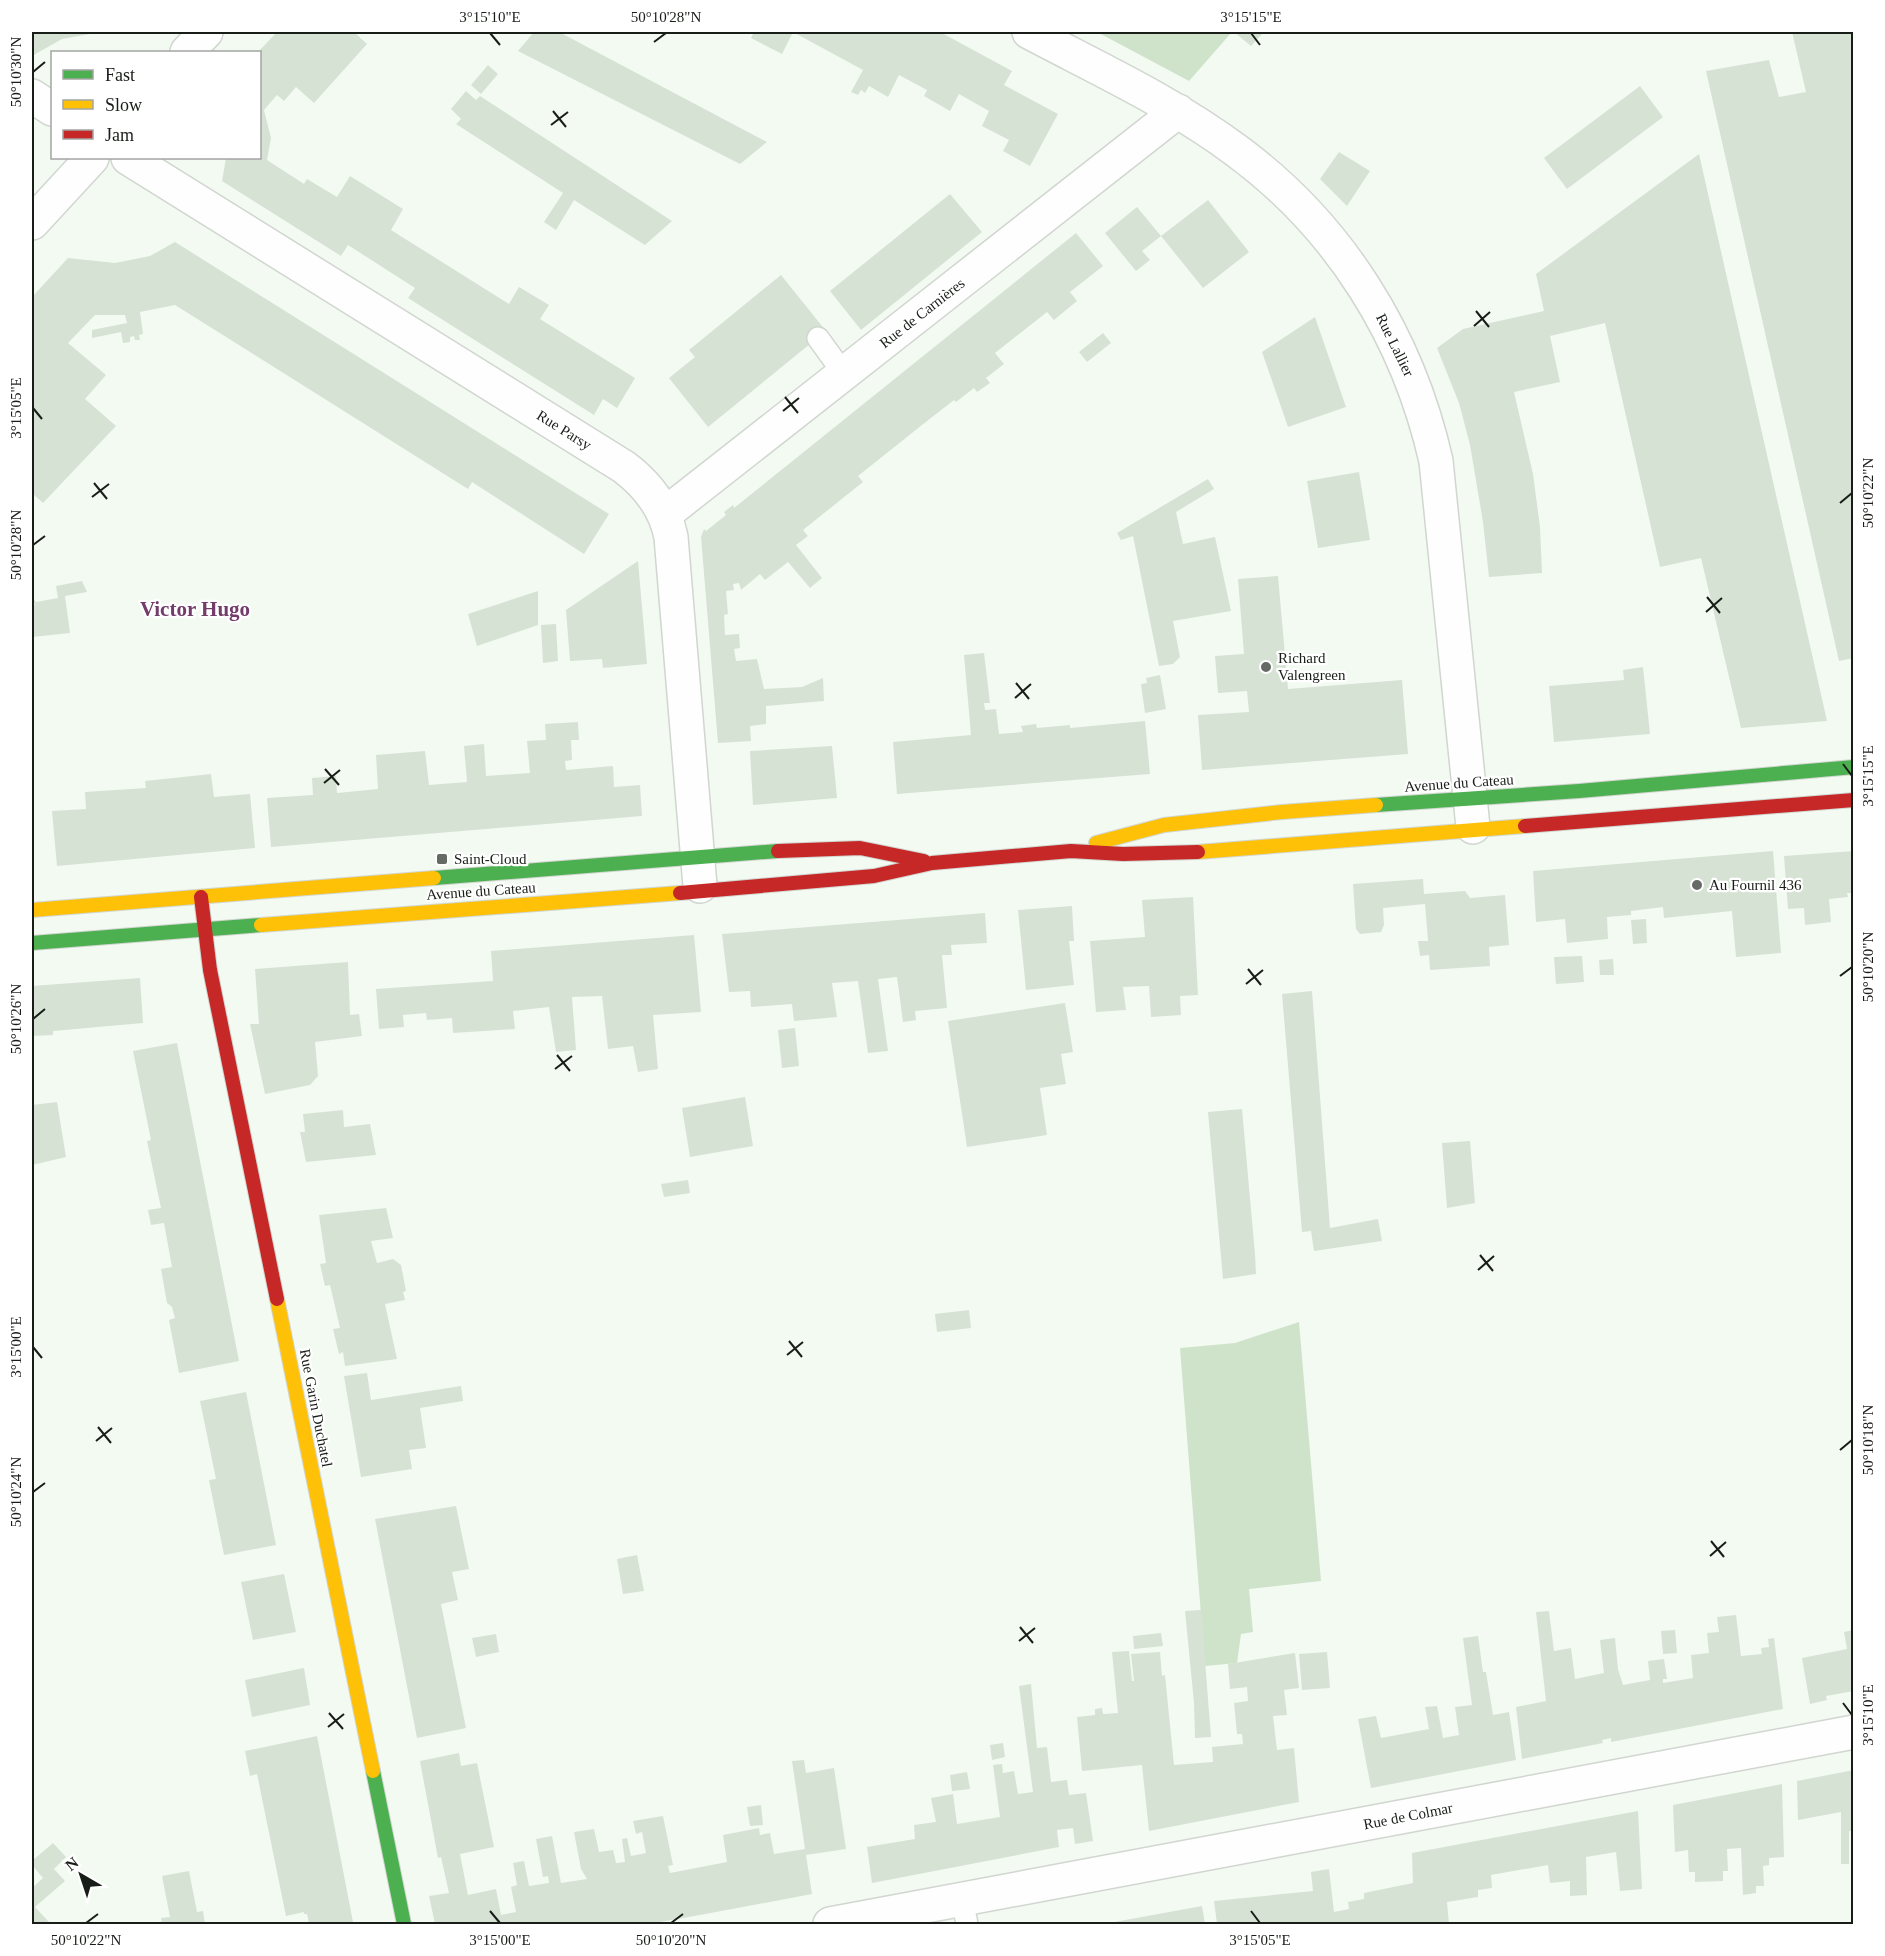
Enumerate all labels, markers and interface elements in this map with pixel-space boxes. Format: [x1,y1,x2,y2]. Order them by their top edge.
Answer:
text: 3°15'10"E [459,9,521,25]
text: 50°10'28"N [631,9,701,25]
text: 3°15'15"E [1220,9,1282,25]
text: 50°10'30"N [8,37,24,107]
legend [51,51,261,159]
text: Fast [105,65,135,85]
text: Slow [105,95,142,115]
text: Jam [105,125,134,145]
street label: Rue de Carnières [876,275,968,351]
street label: Rue Lallier [1373,311,1417,379]
text: 3°15'05"E [8,377,24,439]
street label: Rue Parsy [534,407,595,453]
text: 50°10'22"N [1860,458,1876,528]
text: 50°10'28"N [8,510,24,580]
district label: Victor Hugo [140,597,250,621]
place label: Richard Valengreen [1278,650,1346,683]
marker: Richard Valengreen [1259,660,1273,674]
text: 3°15'15"E [1860,745,1876,807]
street label: Avenue du Cateau [1404,771,1515,795]
place label: Saint-Cloud [454,851,527,867]
marker: Saint-Cloud [435,852,449,866]
place label: Au Fournil 436 [1709,877,1802,893]
marker: Au Fournil 436 [1690,878,1704,892]
street label: Avenue du Cateau [426,879,537,903]
text: 50°10'20"N [1860,932,1876,1002]
text: 50°10'26"N [8,984,24,1054]
text: 3°15'00"E [8,1316,24,1378]
street label: Rue Garin Duchatel [297,1348,335,1468]
text: 50°10'18"N [1860,1405,1876,1475]
text: 50°10'24"N [8,1457,24,1527]
text: 3°15'10"E [1860,1684,1876,1746]
street label: Rue de Colmar [1362,1799,1454,1833]
north arrow [51,1845,111,1905]
text: N [62,1853,82,1874]
text: 50°10'22"N [51,1932,121,1948]
text: 3°15'00"E [469,1932,531,1948]
text: 50°10'20"N [636,1932,706,1948]
text: 3°15'05"E [1229,1932,1291,1948]

